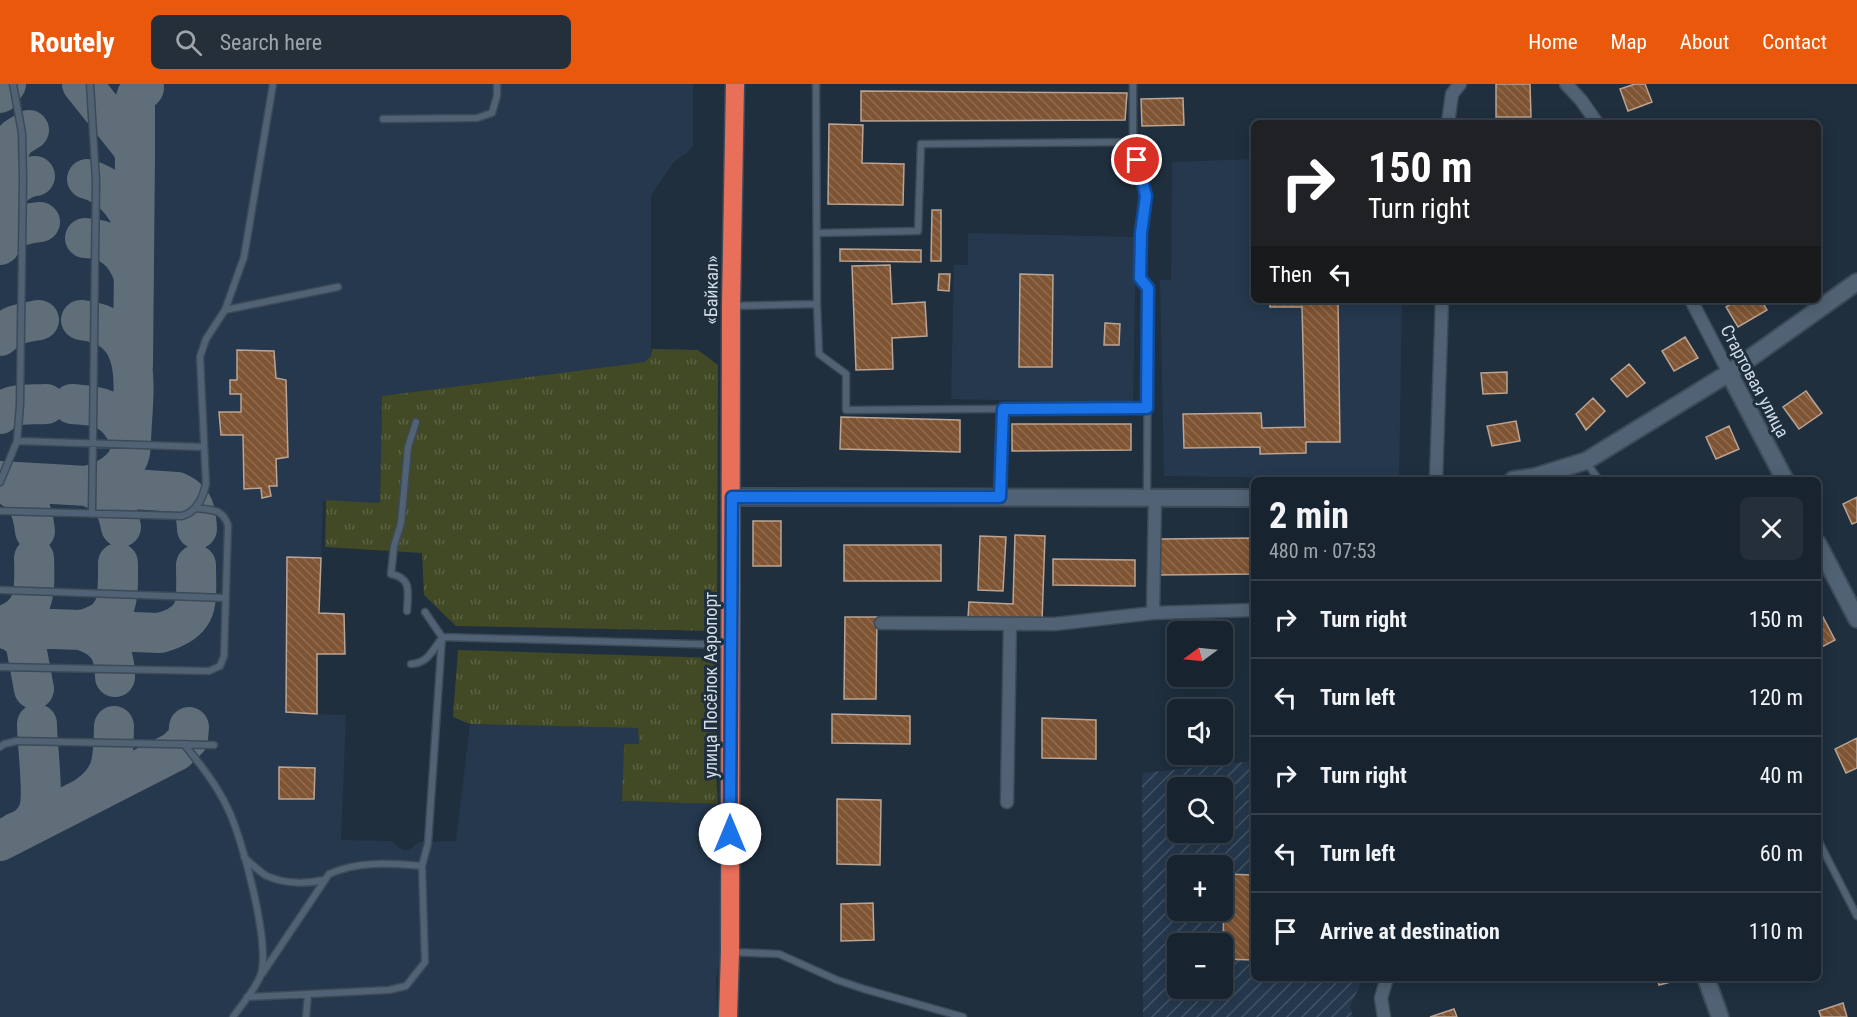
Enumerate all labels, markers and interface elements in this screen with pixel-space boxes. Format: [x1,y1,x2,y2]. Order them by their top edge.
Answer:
search box [151,15,571,69]
text: Routely [30,26,115,59]
icon: search [172,26,205,59]
text: Search here [220,30,322,55]
text: Home [1528,30,1578,54]
text: Map [1611,30,1647,54]
text: About [1680,30,1729,54]
text: Contact [1762,30,1827,54]
pin [1111,134,1162,185]
icon: arrive [1120,143,1153,176]
text: 150 m [1368,143,1473,192]
icon: right [1269,144,1347,222]
text: Turn right [1368,193,1470,225]
street label: «Байкал» [700,255,722,325]
icon: left [1324,258,1357,291]
text: Then [1269,262,1312,287]
street label: Стартовая улица [1716,321,1794,441]
text: 2 min [1269,495,1349,537]
button: close [1740,497,1803,560]
text: 480 m · 07:53 [1269,539,1376,563]
street label: улица Посёлок Аэропорт [700,591,721,778]
icon: right [1269,603,1302,636]
text: Turn right [1320,607,1407,632]
text: 150 m [1749,607,1803,632]
north arrow [1167,621,1233,687]
map controls [1167,621,1233,999]
icon: left [1269,681,1302,714]
text: Turn left [1320,685,1395,710]
text: 120 m [1749,685,1803,710]
button: sound [1167,699,1233,765]
icon: right [1269,759,1302,792]
text: Turn right [1320,763,1407,788]
text: 40 m [1760,763,1803,788]
button: search [1167,777,1233,843]
position arrow [698,802,762,866]
icon: left [1269,837,1302,870]
text: Turn left [1320,841,1395,866]
text: 60 m [1760,841,1803,866]
button: + [1167,855,1233,921]
icon: arrive [1269,915,1302,948]
text: Arrive at destination [1320,919,1500,944]
text: 110 m [1749,919,1803,944]
button: − [1167,933,1233,999]

